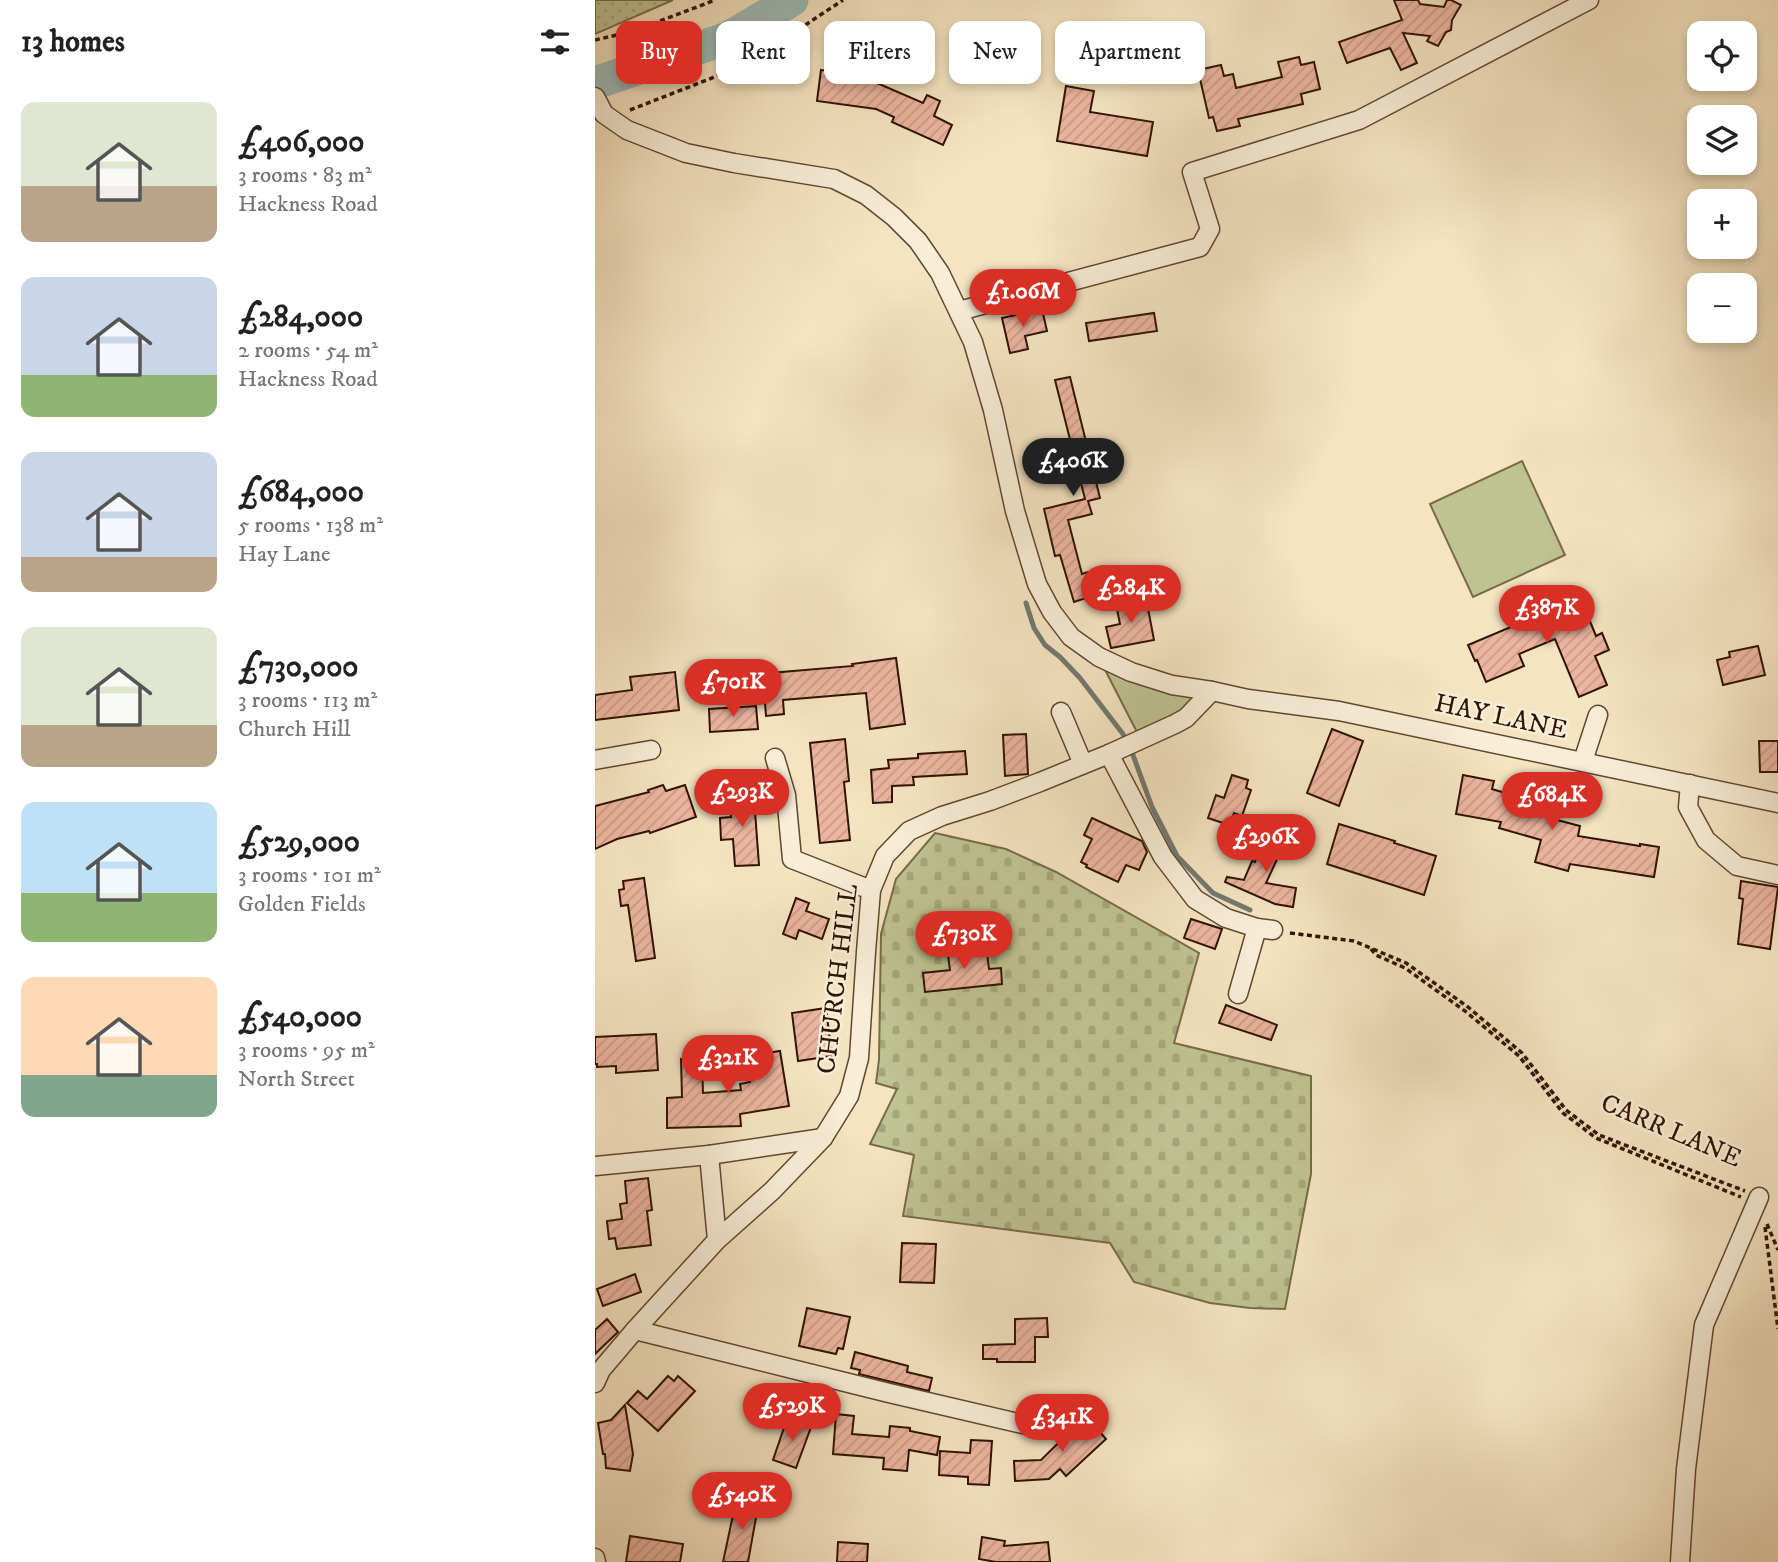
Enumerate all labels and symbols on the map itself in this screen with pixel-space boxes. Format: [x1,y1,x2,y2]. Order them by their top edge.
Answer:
pin: £1.06M [966,270,1080,329]
pin: £406K [1024,438,1122,498]
pin: £284K [1082,566,1180,625]
pin: £387K [1498,586,1596,645]
pin: £701K [684,660,782,719]
street label: HAY LANE [1431,687,1571,747]
pin: £293K [693,770,791,829]
pin: £684K [1503,772,1601,832]
pin: £296K [1217,814,1315,874]
street label: CHURCH HILL [810,882,866,1076]
pin: £730K [915,912,1013,971]
pin: £321K [679,1036,777,1095]
street label: CARR LANE [1596,1087,1746,1175]
pin: £529K [743,1384,841,1443]
pin: £341K [1013,1394,1111,1454]
pin: £540K [693,1472,791,1532]

